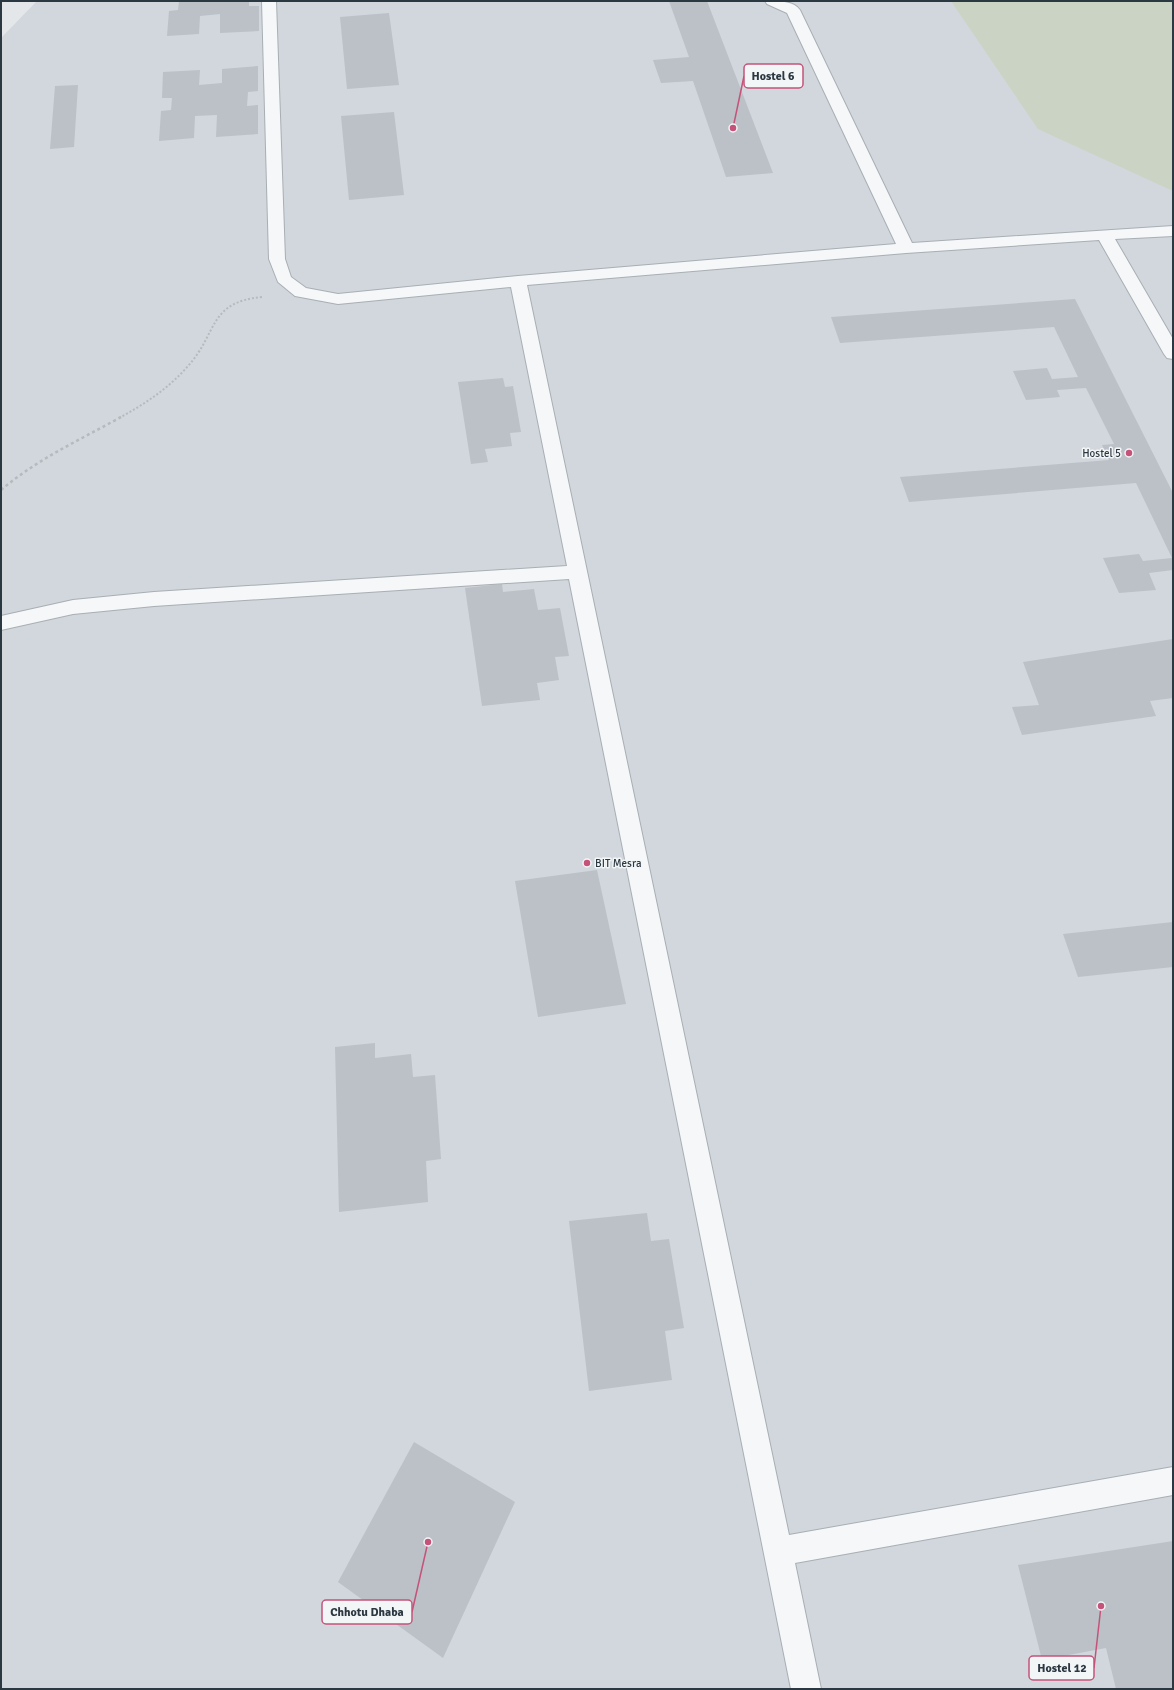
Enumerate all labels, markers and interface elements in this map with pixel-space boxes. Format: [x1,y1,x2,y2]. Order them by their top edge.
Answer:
callout: Hostel 6 [744,64,803,88]
text: Hostel 6 [751,69,795,84]
place label: Hostel 5 [1082,447,1121,460]
marker: Hostel 5 [1124,448,1134,458]
place label: BIT Mesra [595,857,642,870]
marker: BIT Mesra [582,858,592,868]
callout: Chhotu Dhaba [322,1600,412,1624]
text: Chhotu Dhaba [330,1605,404,1620]
callout: Hostel 12 [1029,1656,1094,1680]
text: Hostel 12 [1037,1661,1087,1676]

